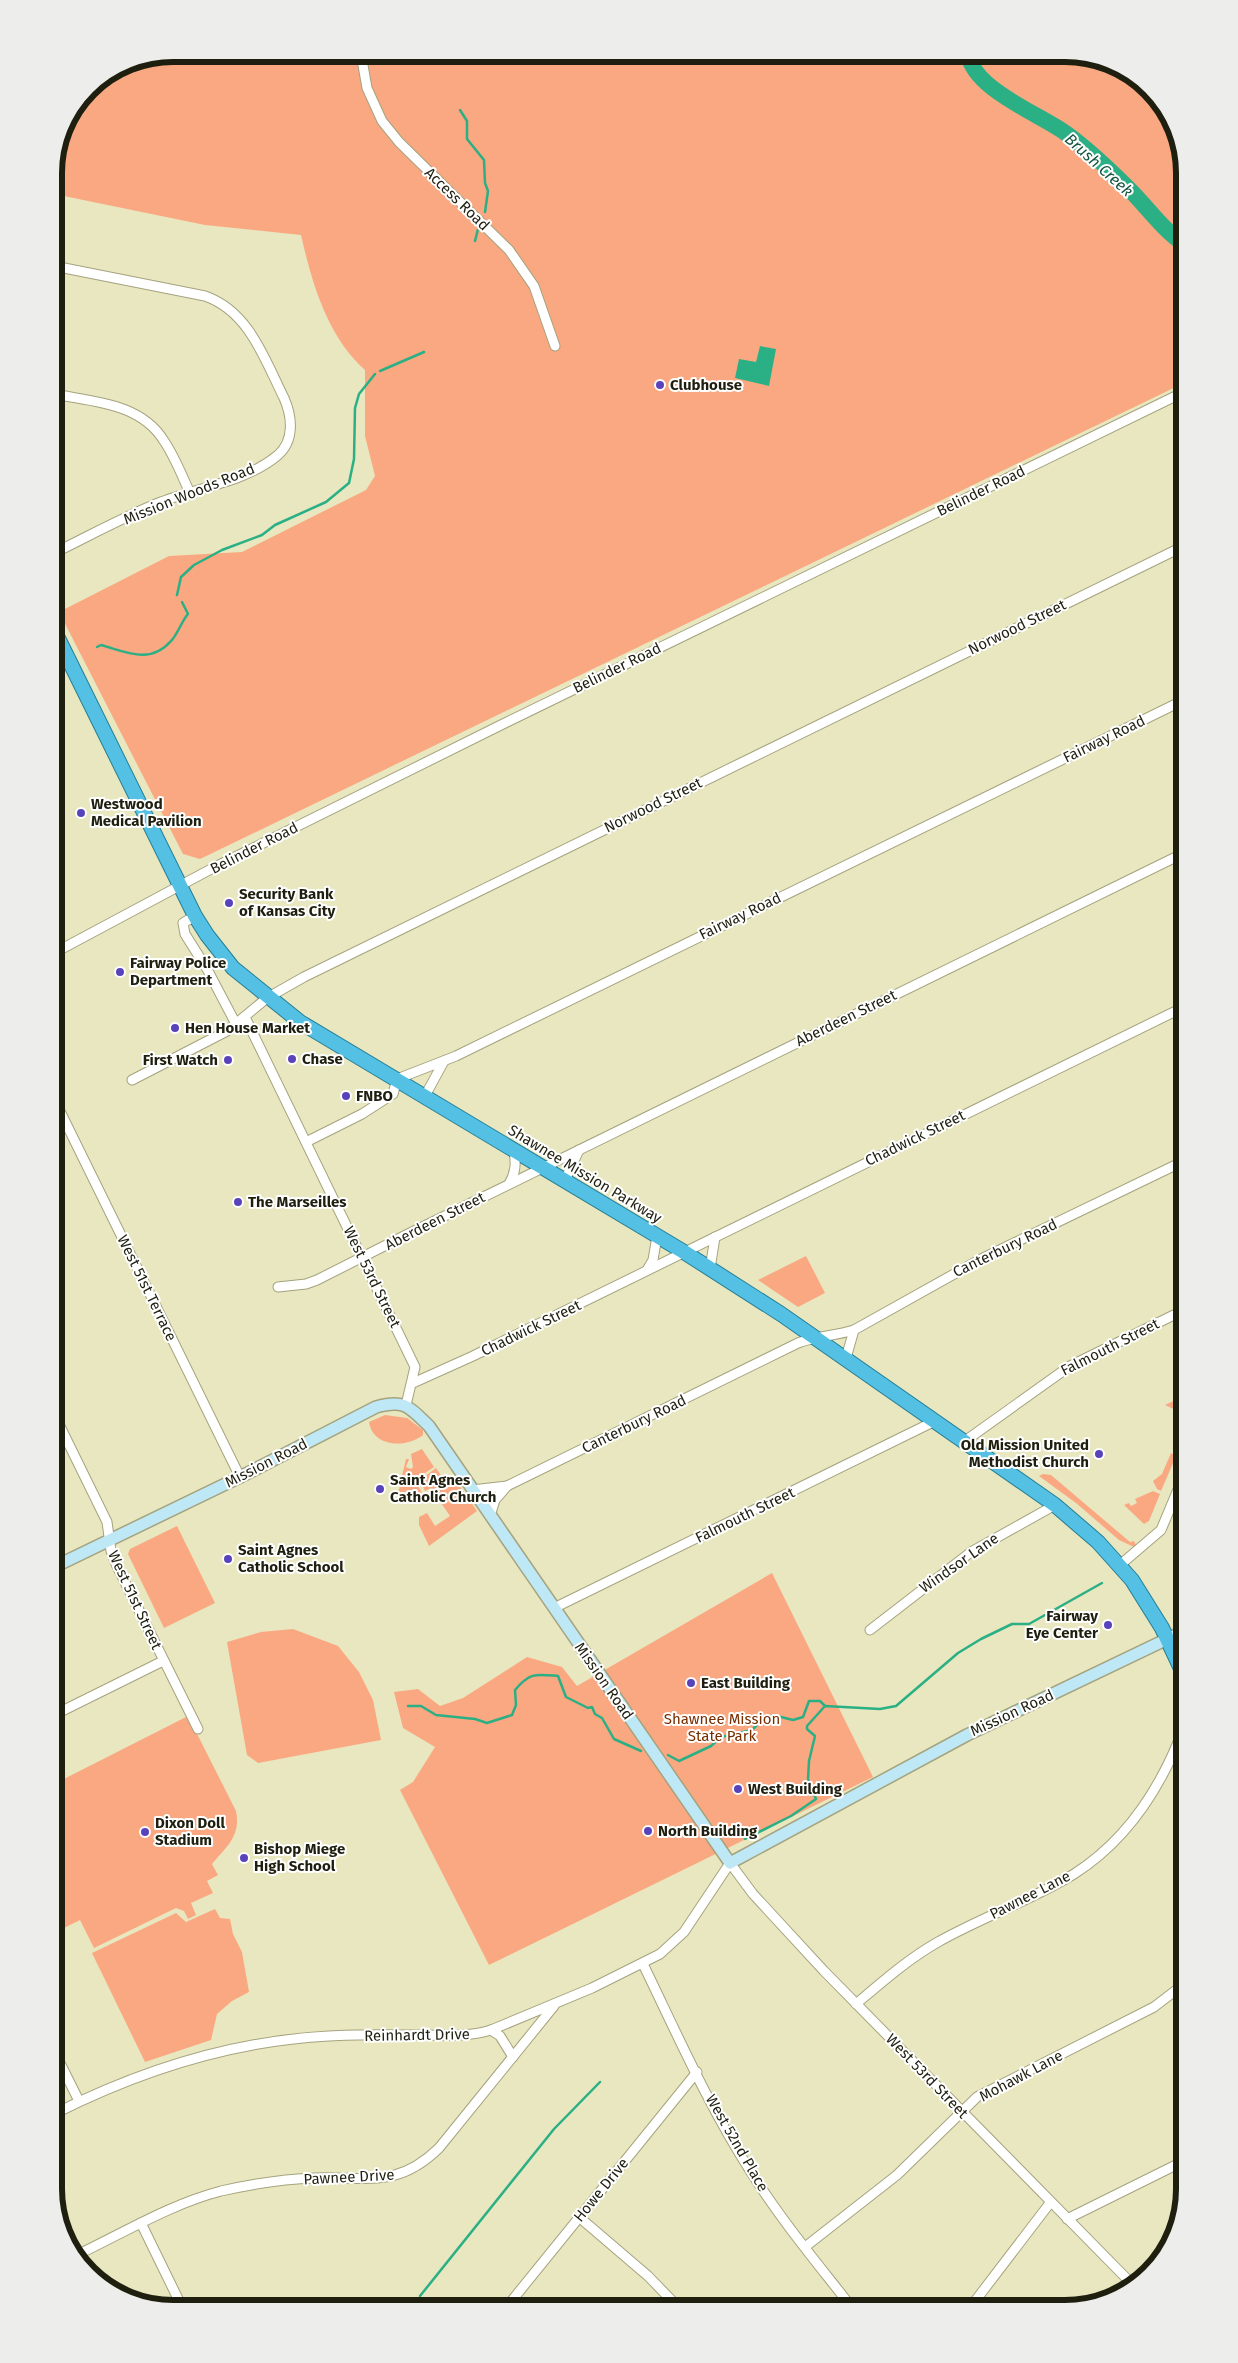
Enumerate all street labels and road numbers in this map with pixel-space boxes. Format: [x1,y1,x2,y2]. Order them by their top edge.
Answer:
street label: Access Road [421,164,493,234]
street label: Mission Woods Road [121,459,257,529]
street label: Belinder Road [934,462,1028,520]
street label: Norwood Street [965,595,1069,658]
street label: Belinder Road [570,639,664,697]
street label: Fairway Road [1060,711,1148,767]
street label: Norwood Street [601,773,705,836]
street label: Belinder Road [207,818,301,878]
street label: Fairway Road [696,888,784,944]
street label: Aberdeen Street [793,986,900,1050]
street label: Chadwick Street [862,1106,968,1170]
street label: Shawnee Mission Parkway [505,1121,666,1227]
street label: Aberdeen Street [382,1188,489,1254]
street label: Canterbury Road [950,1215,1060,1281]
street label: West 53rd Street [340,1223,405,1331]
street label: West 51st Terrace [114,1232,180,1344]
street label: Chadwick Street [478,1296,584,1360]
street label: Falmouth Street [1058,1314,1163,1380]
street label: Canterbury Road [579,1391,689,1457]
street label: Mission Road [222,1435,310,1491]
street label: Falmouth Street [692,1483,798,1547]
street label: Windsor Lane [916,1529,1002,1597]
street label: West 51st Street [104,1548,166,1653]
street label: Mission Road [571,1639,637,1723]
street label: Mission Road [967,1686,1057,1740]
street label: Pawnee Lane [987,1867,1073,1923]
street label: Reinhardt Drive [364,2025,470,2045]
street label: West 53rd Street [882,2030,972,2122]
street label: Mohawk Lane [976,2046,1066,2106]
street label: West 52nd Place [702,2091,772,2195]
street label: Howe Drive [570,2154,632,2226]
street label: Pawnee Drive [303,2166,395,2188]

